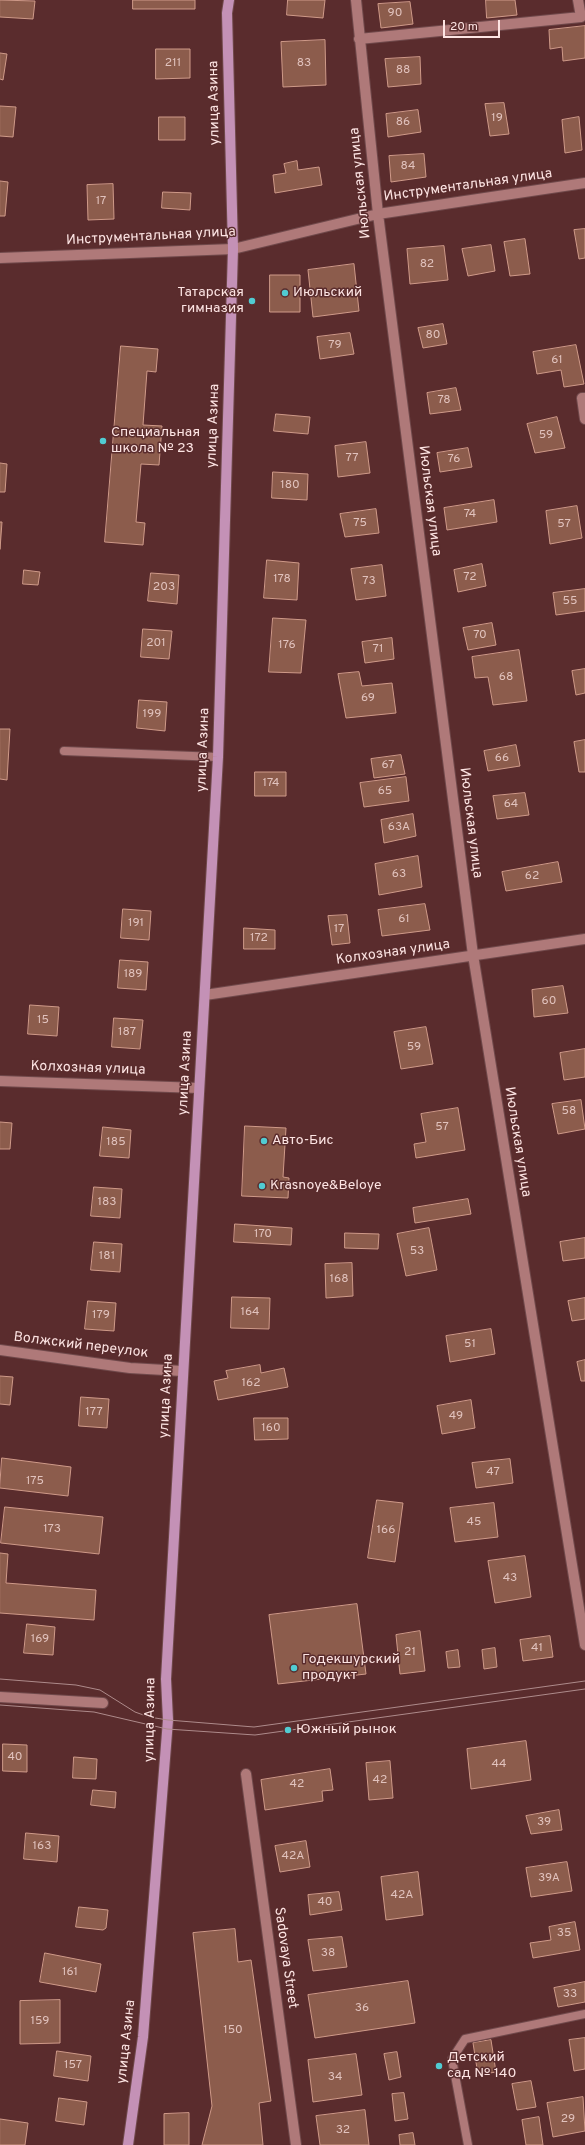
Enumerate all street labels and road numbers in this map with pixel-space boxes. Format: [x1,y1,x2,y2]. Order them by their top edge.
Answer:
street label: улица Азина [206,61,224,145]
street label: Июльская улица [347,127,375,239]
street label: Инструментальная улица [383,166,553,206]
street label: Инструментальная улица [66,224,236,250]
street label: улица Азина [204,383,224,469]
street label: Июльская улица [414,445,444,557]
street label: улица Азина [194,707,214,793]
street label: Июльская улица [455,767,485,879]
street label: Колхозная улица [335,937,451,969]
street label: улица Азина [175,1030,197,1116]
street label: Колхозная улица [30,1059,146,1079]
street label: Июльская улица [500,1086,534,1198]
street label: Волжский переулок [13,1329,149,1363]
street label: улица Азина [156,1353,178,1439]
street label: улица Азина [142,1678,160,1762]
street label: Sadovaya Street [270,1906,300,2010]
street label: улица Азина [114,1999,140,2085]

